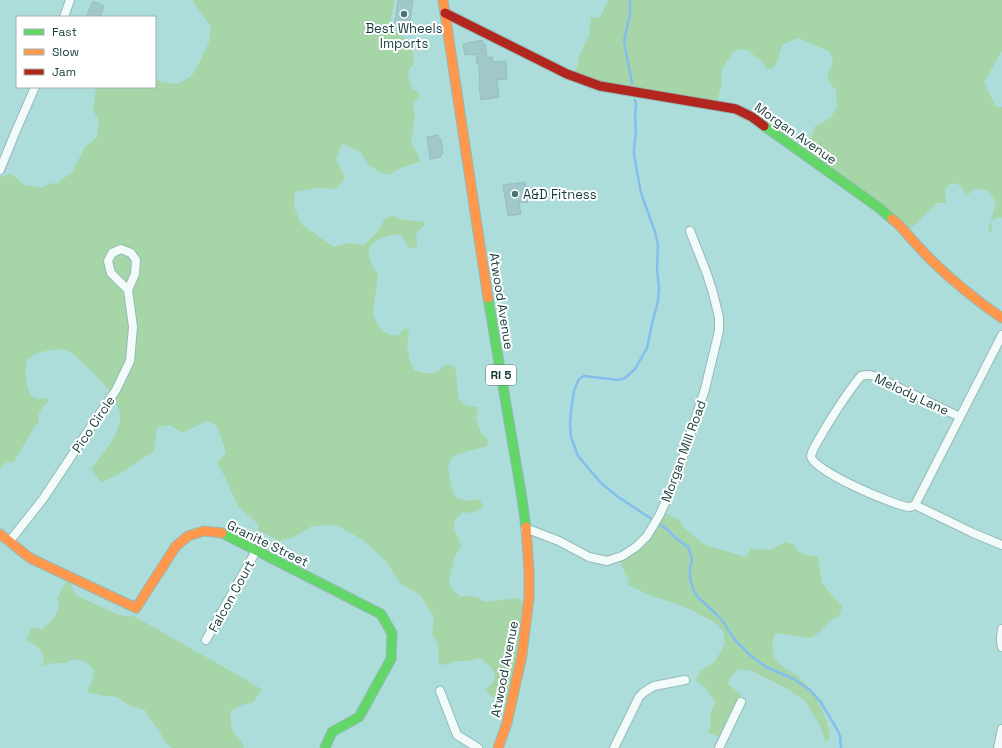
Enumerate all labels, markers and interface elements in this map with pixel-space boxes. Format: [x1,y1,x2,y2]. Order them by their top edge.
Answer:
marker: Best Wheels Imports [399,9,409,19]
legend [16,16,156,88]
place label: Best Wheels Imports [366,20,443,52]
text: Fast [52,24,77,40]
text: Slow [52,44,79,60]
text: Jam [52,64,76,80]
street label: Morgan Avenue [751,99,840,168]
place label: A&D Fitness [523,186,597,203]
marker: A&D Fitness [510,189,520,199]
street label: Atwood Avenue [485,251,518,351]
road number: RI 5 [486,365,516,385]
street label: Melody Lane [872,370,952,419]
street label: Pico Circle [68,393,119,456]
street label: Morgan Mill Road [657,398,710,504]
street label: Granite Street [224,516,311,570]
street label: Falcon Court [205,557,258,635]
street label: Atwood Avenue [487,620,522,719]

